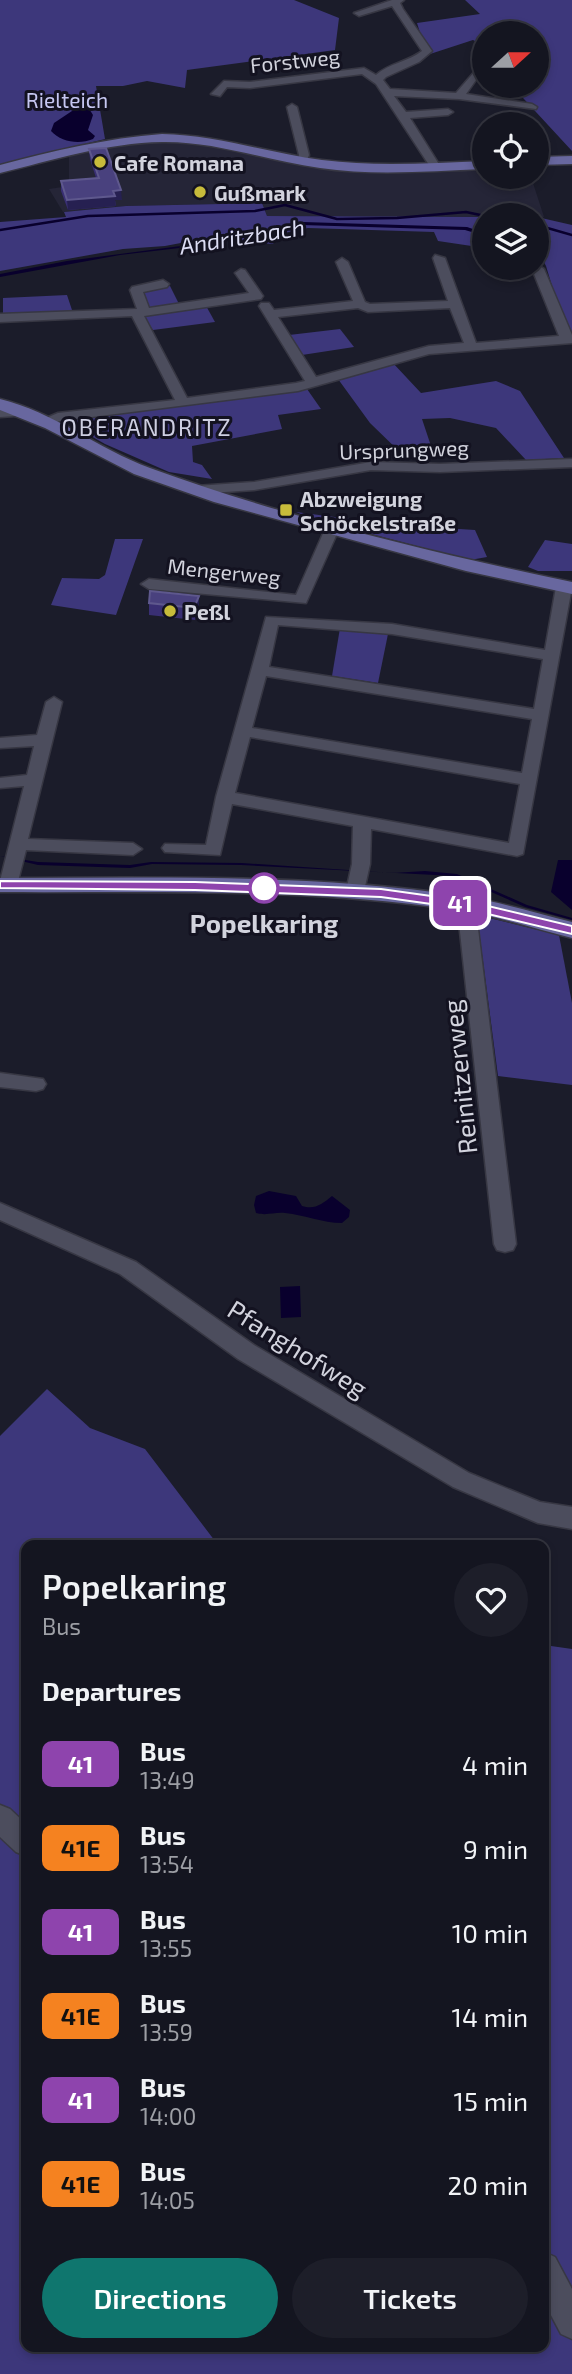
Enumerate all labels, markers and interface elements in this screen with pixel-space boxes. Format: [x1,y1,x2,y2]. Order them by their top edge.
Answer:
north arrow [472,21,550,98]
map controls [472,21,549,280]
street label: Forstweg [249,43,341,77]
park label: Rielteich [26,87,108,112]
button: locate [472,112,549,189]
place label: Cafe Romana [114,150,244,175]
marker: Cafe Romana [92,154,108,170]
place label: Gußmark [214,180,306,205]
marker: Gußmark [192,184,208,200]
button: layers [472,203,549,280]
water label: Andritzbach [176,212,307,260]
district label: OBERANDRITZ [61,413,233,441]
street label: Ursprungweg [339,434,470,464]
place label: Abzweigung Schöckelstraße [300,486,456,535]
marker: Abzweigung Schöckelstraße [278,502,294,518]
street label: Mengerweg [166,553,282,589]
place label: Peßl [184,599,231,624]
marker: Peßl [162,603,178,619]
marker: Popelkaring [249,873,279,903]
line badge: 41 [428,880,491,926]
text: 41 [447,888,473,917]
place label: Popelkaring [190,907,338,938]
street label: Reinitzerweg [435,998,483,1156]
street label: Pfanghofweg [223,1293,373,1403]
button: heart [454,1563,528,1637]
text: Popelkaring [42,1566,226,1606]
text: Bus [42,1612,81,1640]
text: Departures [42,1675,181,1706]
text: Bus [140,1735,186,1766]
text: 41 [68,1749,93,1778]
text: 4 min [462,1749,528,1780]
text: 13:49 [140,1766,195,1794]
text: Bus [140,1819,186,1850]
text: 41E [61,1833,100,1862]
text: 9 min [463,1833,528,1864]
text: 13:54 [140,1850,194,1878]
text: Bus [140,1903,186,1934]
text: 41 [68,1917,93,1946]
text: 10 min [452,1917,528,1948]
text: 13:55 [140,1934,192,1962]
text: Bus [140,1987,186,2018]
text: 41E [61,2001,100,2030]
text: 14 min [452,2001,528,2032]
text: 13:59 [140,2018,193,2046]
text: Bus [140,2071,186,2102]
text: 41 [68,2085,93,2114]
text: 15 min [454,2085,528,2116]
text: 14:00 [140,2102,196,2130]
text: Bus [140,2155,186,2186]
text: 41E [61,2169,100,2198]
text: 20 min [448,2169,528,2200]
text: 14:05 [140,2186,195,2214]
button: Directions [42,2258,278,2338]
button: Tickets [292,2258,528,2338]

